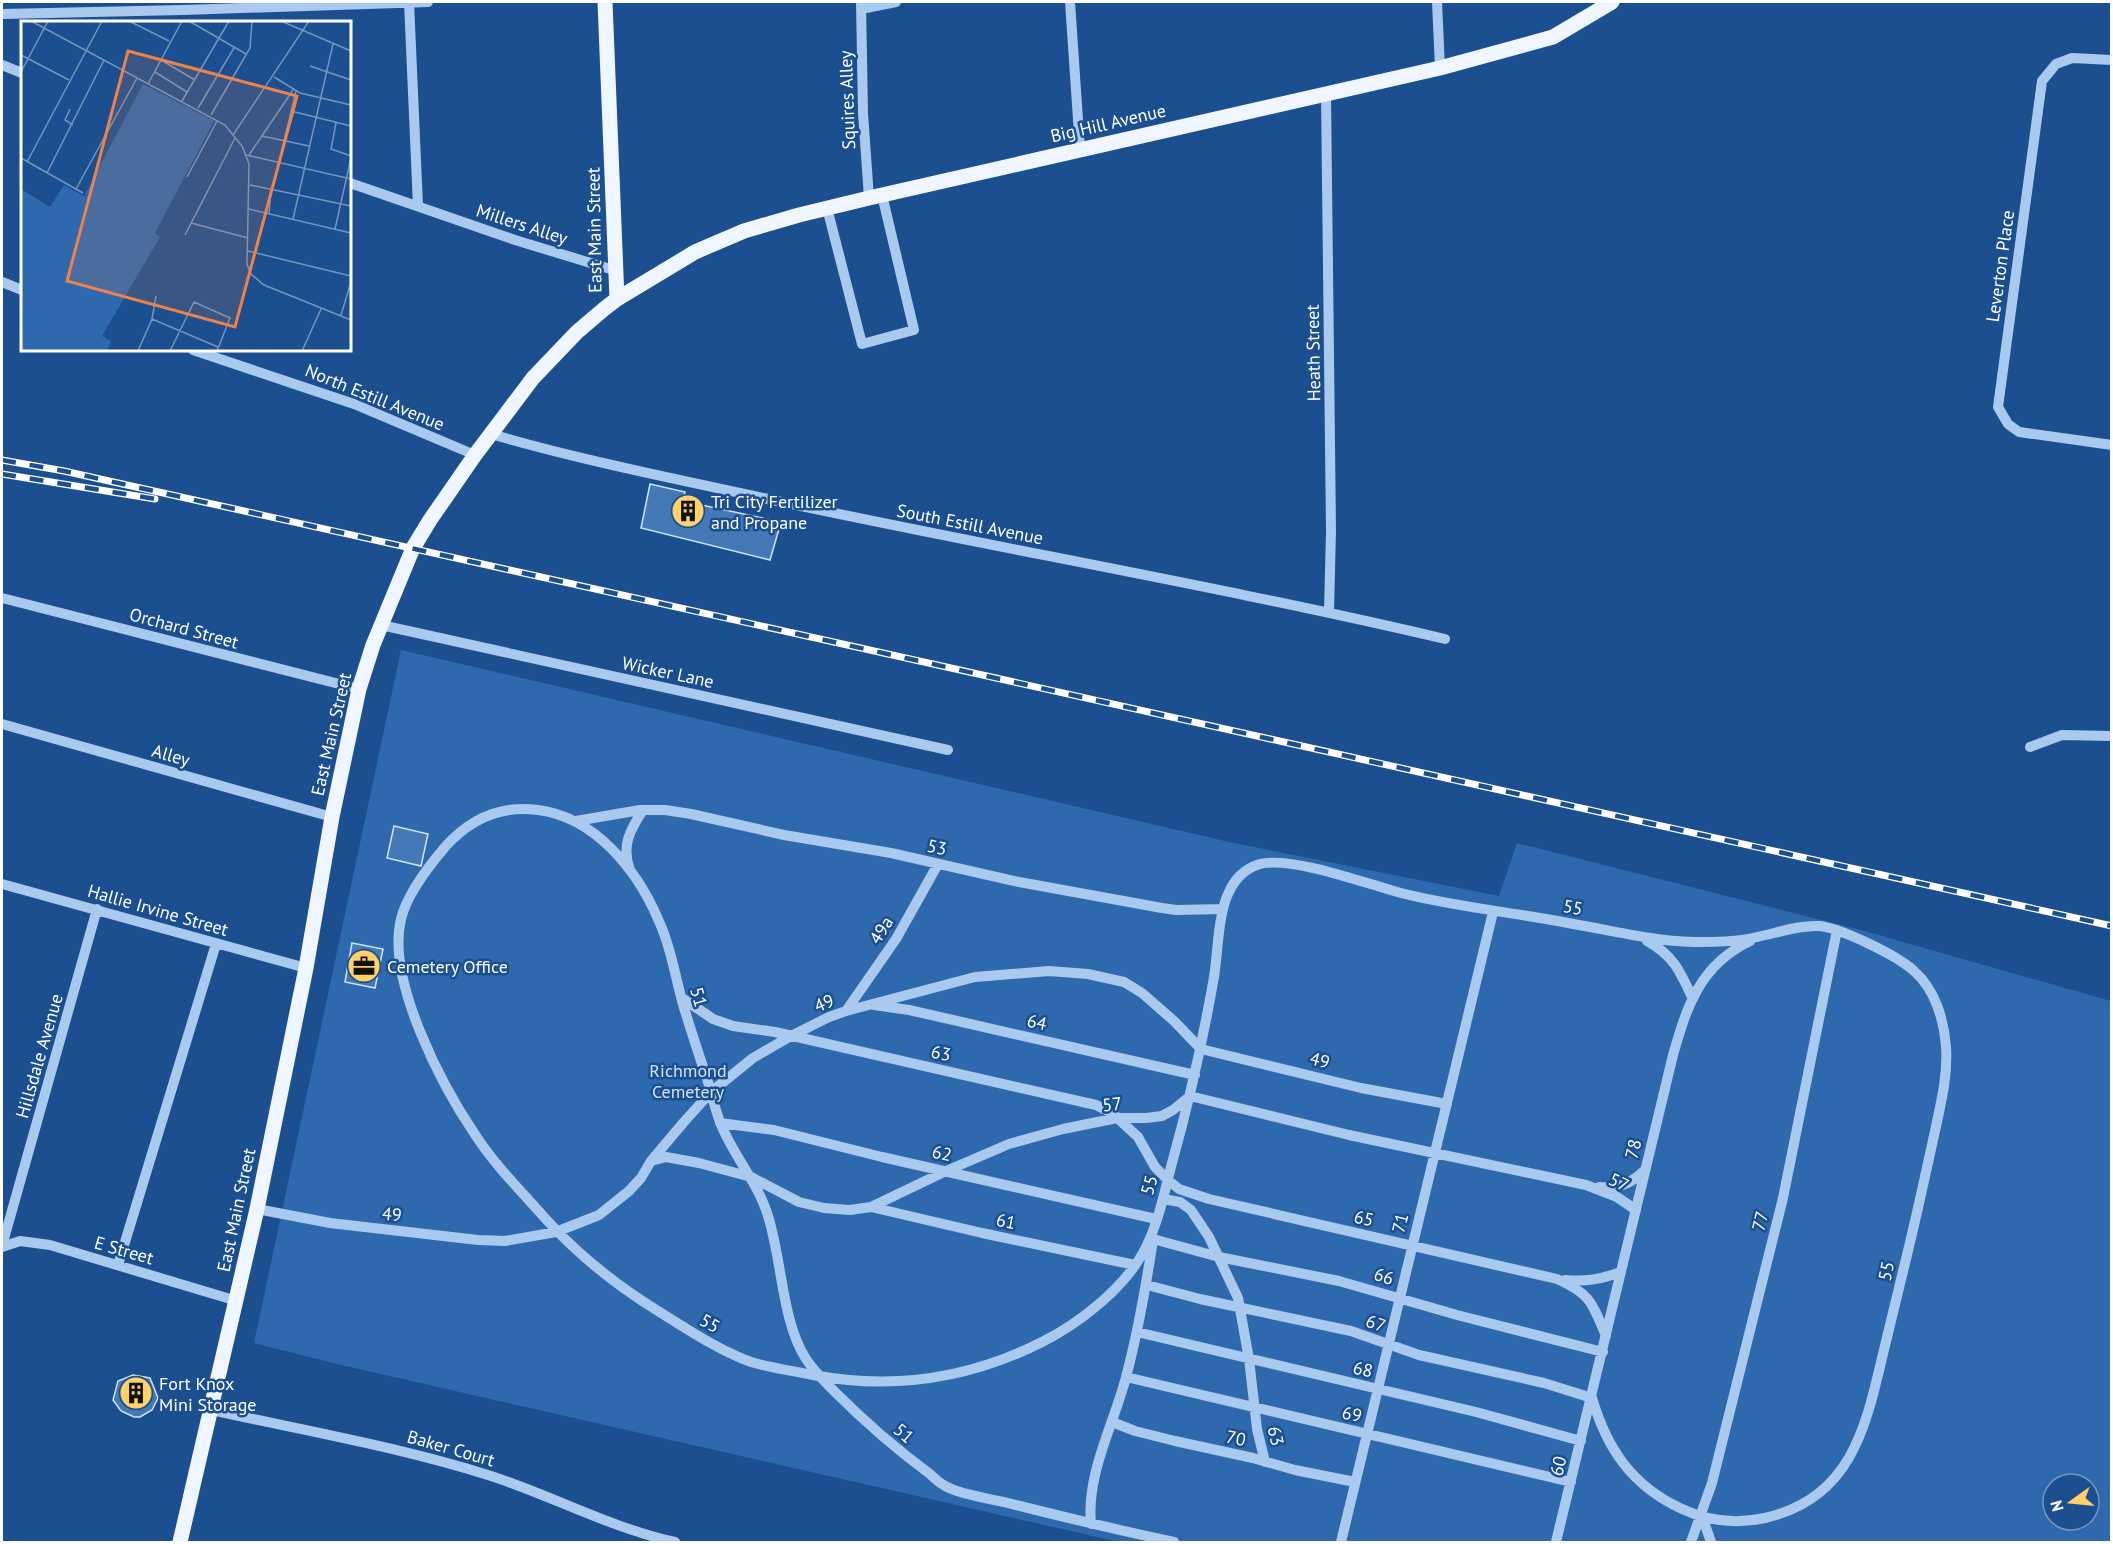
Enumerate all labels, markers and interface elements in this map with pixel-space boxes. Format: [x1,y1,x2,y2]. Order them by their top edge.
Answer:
inset map [21,21,351,351]
street label: Squires Alley [834,50,860,150]
street label: Big Hill Avenue [1048,99,1168,147]
street label: East Main Street [581,167,607,293]
street label: Millers Alley [473,198,571,250]
street label: Leverton Place [1981,209,2019,323]
street label: Heath Street [1301,304,1325,402]
street label: North Estill Avenue [302,359,448,435]
place label: Tri City Fertilizer and Propane [711,490,838,534]
building icon: Tri City Fertilizer and Propane [670,493,706,529]
street label: South Estill Avenue [895,499,1045,549]
street label: Orchard Street [127,602,241,654]
street label: Wicker Lane [620,651,716,693]
street label: East Main Street [306,670,356,798]
street label: Alley [149,739,193,771]
street label: 53 [925,834,949,860]
street label: Hallie Irvine Street [85,879,231,941]
street label: 55 [1561,894,1585,920]
street label: 49a [864,912,898,948]
office icon: Cemetery Office [346,948,382,984]
place label: Cemetery Office [387,955,508,978]
street label: 51 [685,984,713,1010]
street label: 49 [810,989,838,1017]
street label: Hillsdale Avenue [10,991,68,1121]
street label: 64 [1025,1009,1049,1035]
street label: 63 [929,1040,953,1066]
street label: 49 [1308,1046,1332,1074]
park label: Richmond Cemetery [649,1059,727,1103]
street label: 57 [1101,1092,1123,1116]
street label: 78 [1619,1137,1647,1161]
street label: 62 [930,1140,954,1166]
street label: East Main Street [212,1146,260,1274]
street label: 57 [1605,1167,1633,1197]
street label: 55 [1135,1172,1163,1198]
street label: 49 [381,1202,403,1226]
street label: 65 [1352,1205,1376,1231]
street label: 61 [994,1208,1018,1234]
street label: 77 [1746,1209,1774,1233]
street label: 71 [1386,1211,1414,1235]
street label: E Street [92,1231,156,1269]
street label: 55 [1873,1259,1899,1283]
street label: 66 [1371,1262,1397,1290]
street label: 55 [696,1308,724,1338]
street label: 67 [1363,1309,1389,1337]
street label: 68 [1351,1356,1375,1382]
place label: Fort Knox Mini Storage [159,1372,257,1416]
building icon: Fort Knox Mini Storage [118,1375,154,1411]
street label: 69 [1340,1401,1364,1427]
street label: 51 [889,1418,919,1448]
street label: 63 [1263,1424,1289,1448]
street label: Baker Court [405,1425,497,1471]
street label: 70 [1224,1425,1248,1451]
street label: 60 [1544,1454,1572,1478]
north arrow [2041,1472,2101,1532]
text: N [2045,1498,2068,1514]

